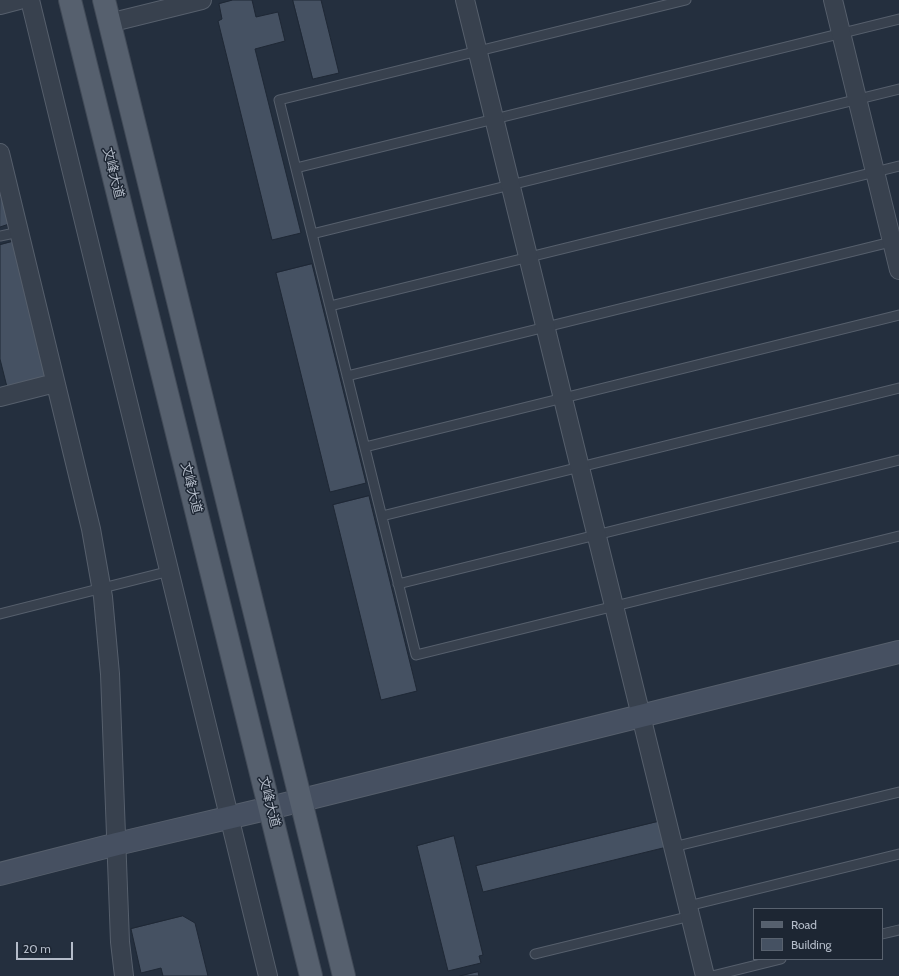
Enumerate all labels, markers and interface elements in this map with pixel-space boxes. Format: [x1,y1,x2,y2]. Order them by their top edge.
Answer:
street label: 文峰大道 [99,146,127,200]
street label: 文峰大道 [177,461,205,515]
street label: 文峰大道 [255,775,283,829]
legend [753,908,883,960]
text: Road [791,917,817,932]
scale bar [18,934,75,960]
text: Building [791,937,832,952]
text: 20 m [23,941,51,956]

